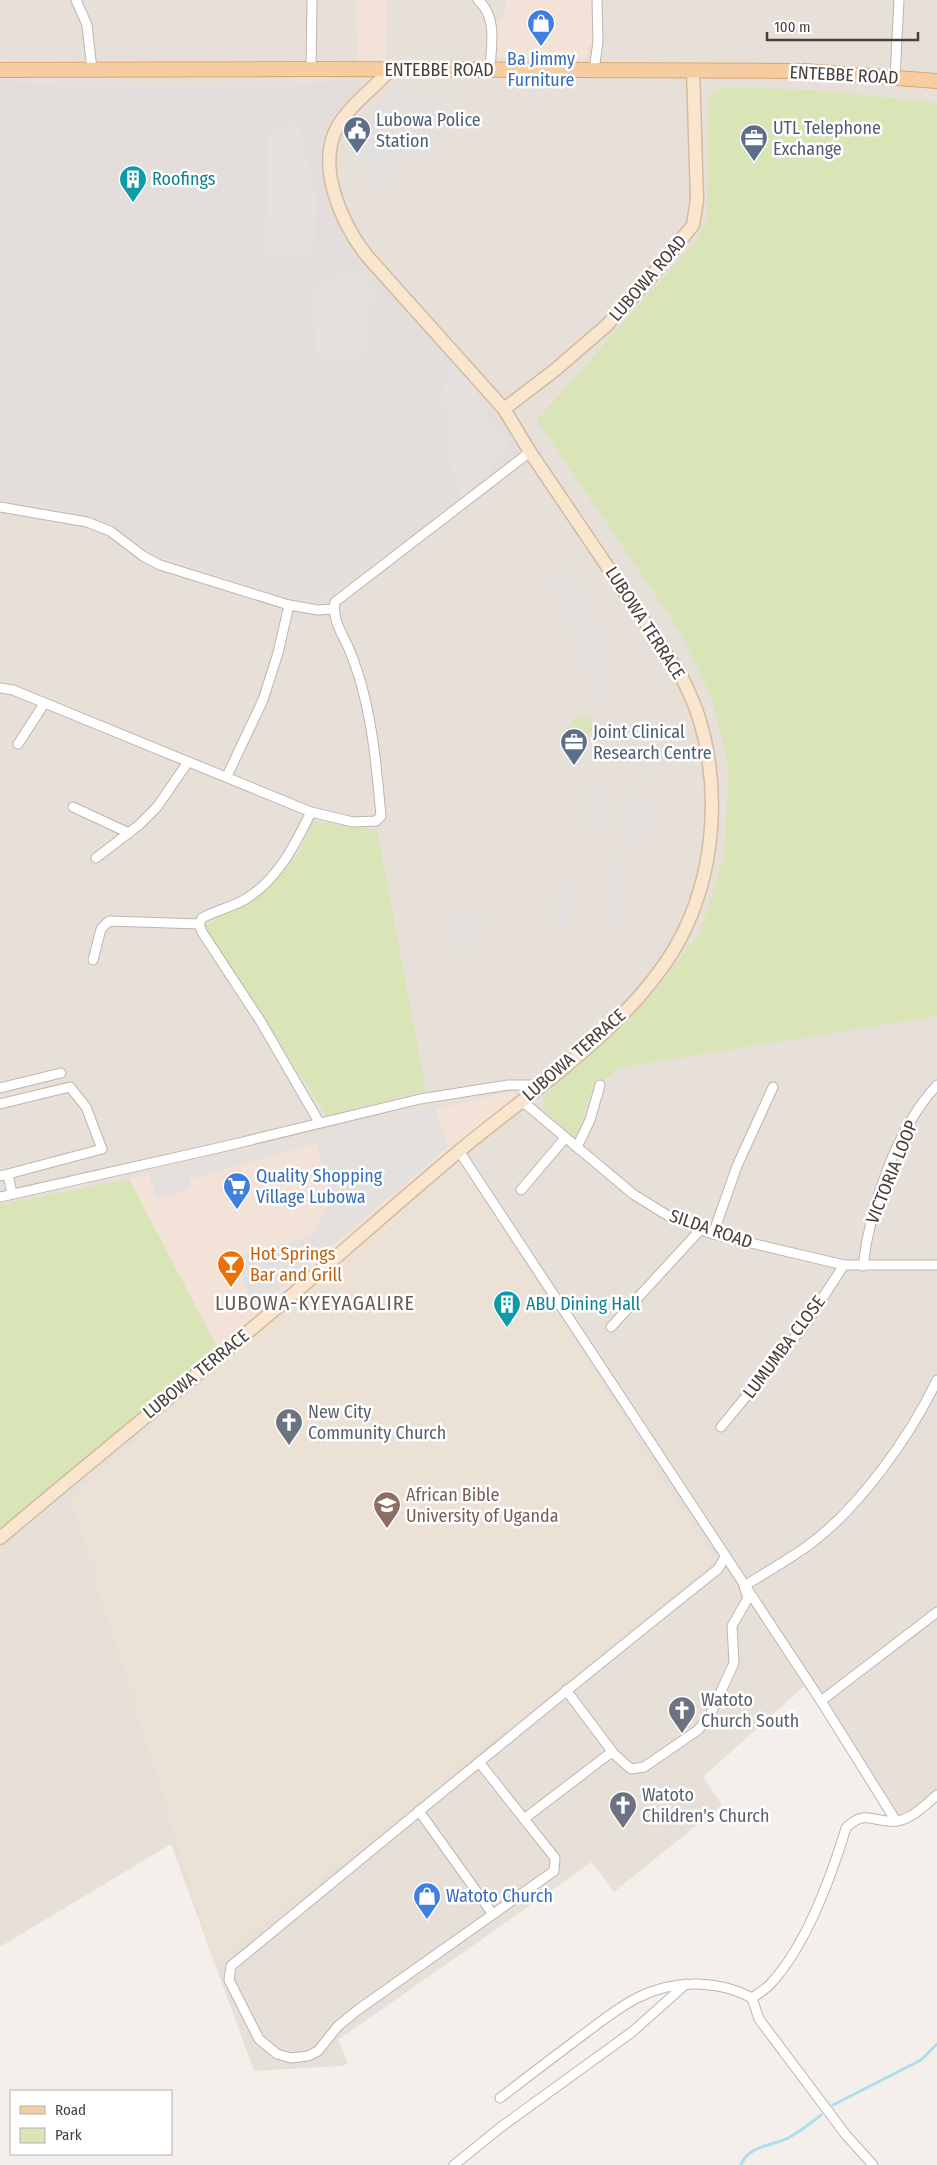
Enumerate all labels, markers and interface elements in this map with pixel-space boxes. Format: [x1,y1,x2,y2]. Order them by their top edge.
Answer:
shop icon: Ba Jimmy Furniture [526,8,556,47]
scale bar [767,10,918,42]
text: 100 m [774,18,811,36]
place label: Ba Jimmy Furniture [507,48,575,91]
street label: ENTEBBE ROAD [384,59,494,81]
street label: ENTEBBE ROAD [789,61,899,89]
place label: Lubowa Police Station [376,109,481,152]
public building icon: Lubowa Police Station [342,115,372,154]
place label: UTL Telephone Exchange [773,117,881,160]
office icon: UTL Telephone Exchange [739,123,769,162]
building icon: Roofings [118,164,148,203]
place label: Roofings [152,168,216,190]
street label: LUBOWA ROAD [605,230,691,326]
street label: LUBOWA TERRACE [600,563,690,683]
place label: Joint Clinical Research Centre [593,721,712,764]
office icon: Joint Clinical Research Centre [559,727,589,766]
street label: LUBOWA TERRACE [518,1004,630,1106]
street label: VICTORIA LOOP [861,1117,923,1227]
place label: Quality Shopping Village Lubowa [256,1165,383,1208]
supermarket icon: Quality Shopping Village Lubowa [222,1171,252,1210]
street label: SILDA ROAD [667,1205,755,1253]
place label: Hot Springs Bar and Grill [250,1243,342,1286]
bar icon: Hot Springs Bar and Grill [216,1249,246,1288]
building icon: ABU Dining Hall [492,1289,522,1328]
district label: LUBOWA-KYEYAGALIRE [215,1291,415,1315]
street label: LUMUMBA CLOSE [738,1291,830,1403]
place label: ABU Dining Hall [526,1293,641,1315]
street label: LUBOWA TERRACE [139,1325,253,1423]
place label: New City Community Church [308,1401,446,1444]
church icon: New City Community Church [274,1407,304,1446]
place label: African Bible University of Uganda [406,1484,559,1527]
school or university icon: African Bible University of Uganda [372,1490,402,1529]
place label: Watoto Church South [701,1689,799,1732]
church icon: Watoto Church South [667,1695,697,1734]
place label: Watoto Children's Church [642,1784,769,1827]
church icon: Watoto Children's Church [608,1790,638,1829]
shop icon: Watoto Church [412,1881,442,1920]
place label: Watoto Church [446,1885,553,1907]
legend [10,2090,172,2155]
text: Road [55,2101,86,2119]
text: Park [55,2126,82,2144]

